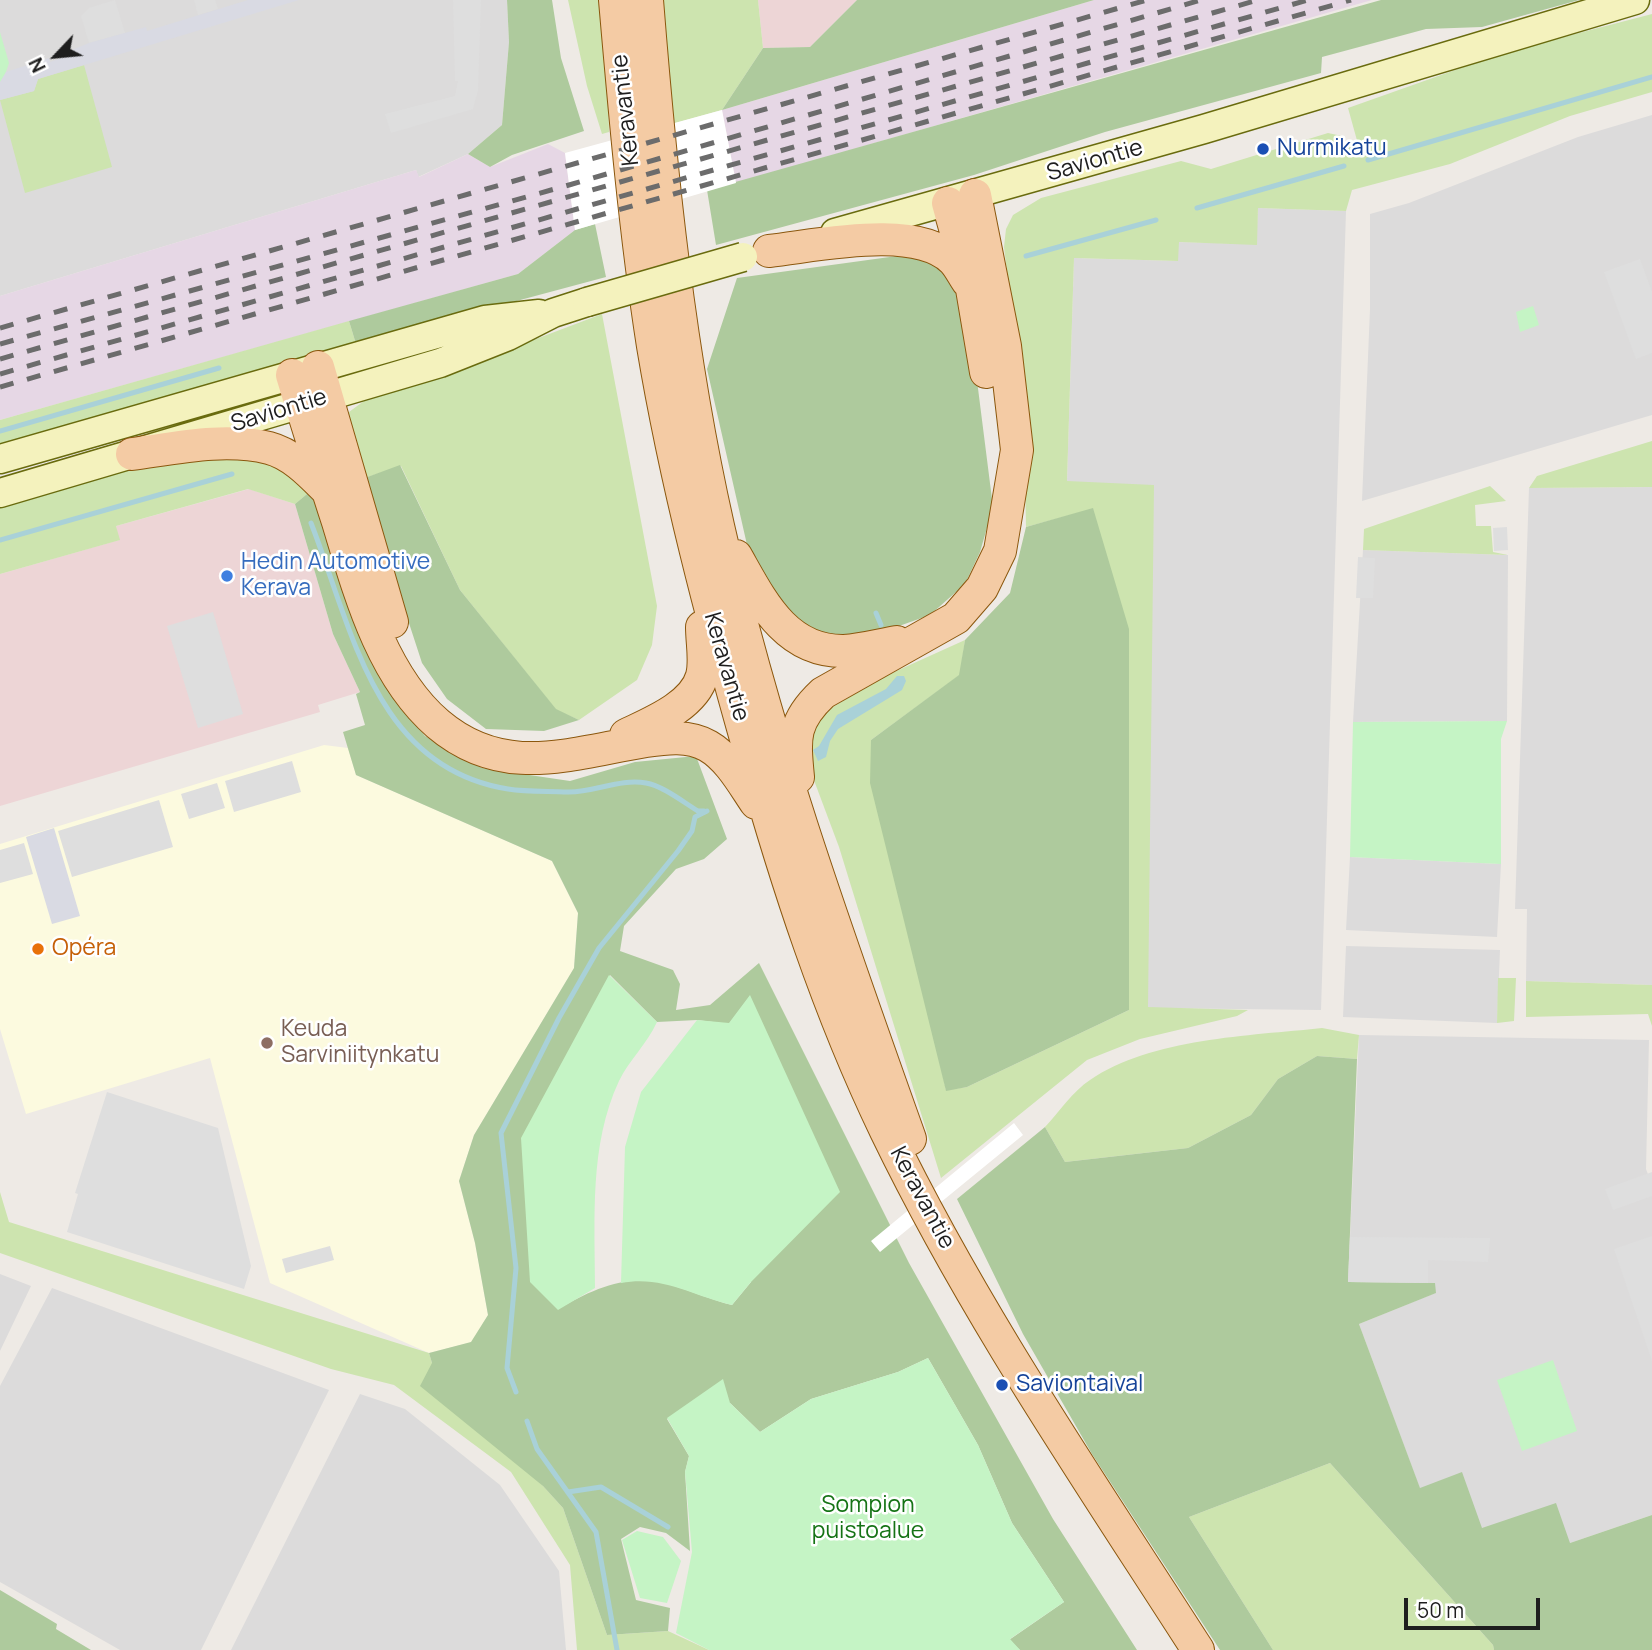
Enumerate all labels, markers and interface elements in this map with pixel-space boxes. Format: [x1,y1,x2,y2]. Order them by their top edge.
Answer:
north arrow [21,21,91,91]
text: N [22,53,52,77]
street label: Keravantie [606,53,646,167]
street label: Saviontie [1044,134,1146,188]
place label: Nurmikatu [1277,135,1387,163]
marker: Nurmikatu [1255,141,1271,157]
street label: Saviontie [228,383,330,439]
place label: Hedin Automotive Kerava [241,549,430,603]
marker: Hedin Automotive Kerava [219,568,235,584]
street label: Keravantie [697,609,755,725]
place label: Opéra [52,935,116,963]
marker: Opéra [30,941,46,957]
place label: Keuda Sarviniitynkatu [281,1016,439,1070]
marker: Keuda Sarviniitynkatu [259,1035,275,1051]
street label: Keravantie [884,1142,960,1254]
place label: Saviontaival [1016,1371,1143,1399]
marker: Saviontaival [994,1377,1010,1393]
park label: Sompion puistoalue [812,1492,924,1546]
scale bar [1407,1584,1544,1628]
text: 50 m [1417,1596,1464,1624]

